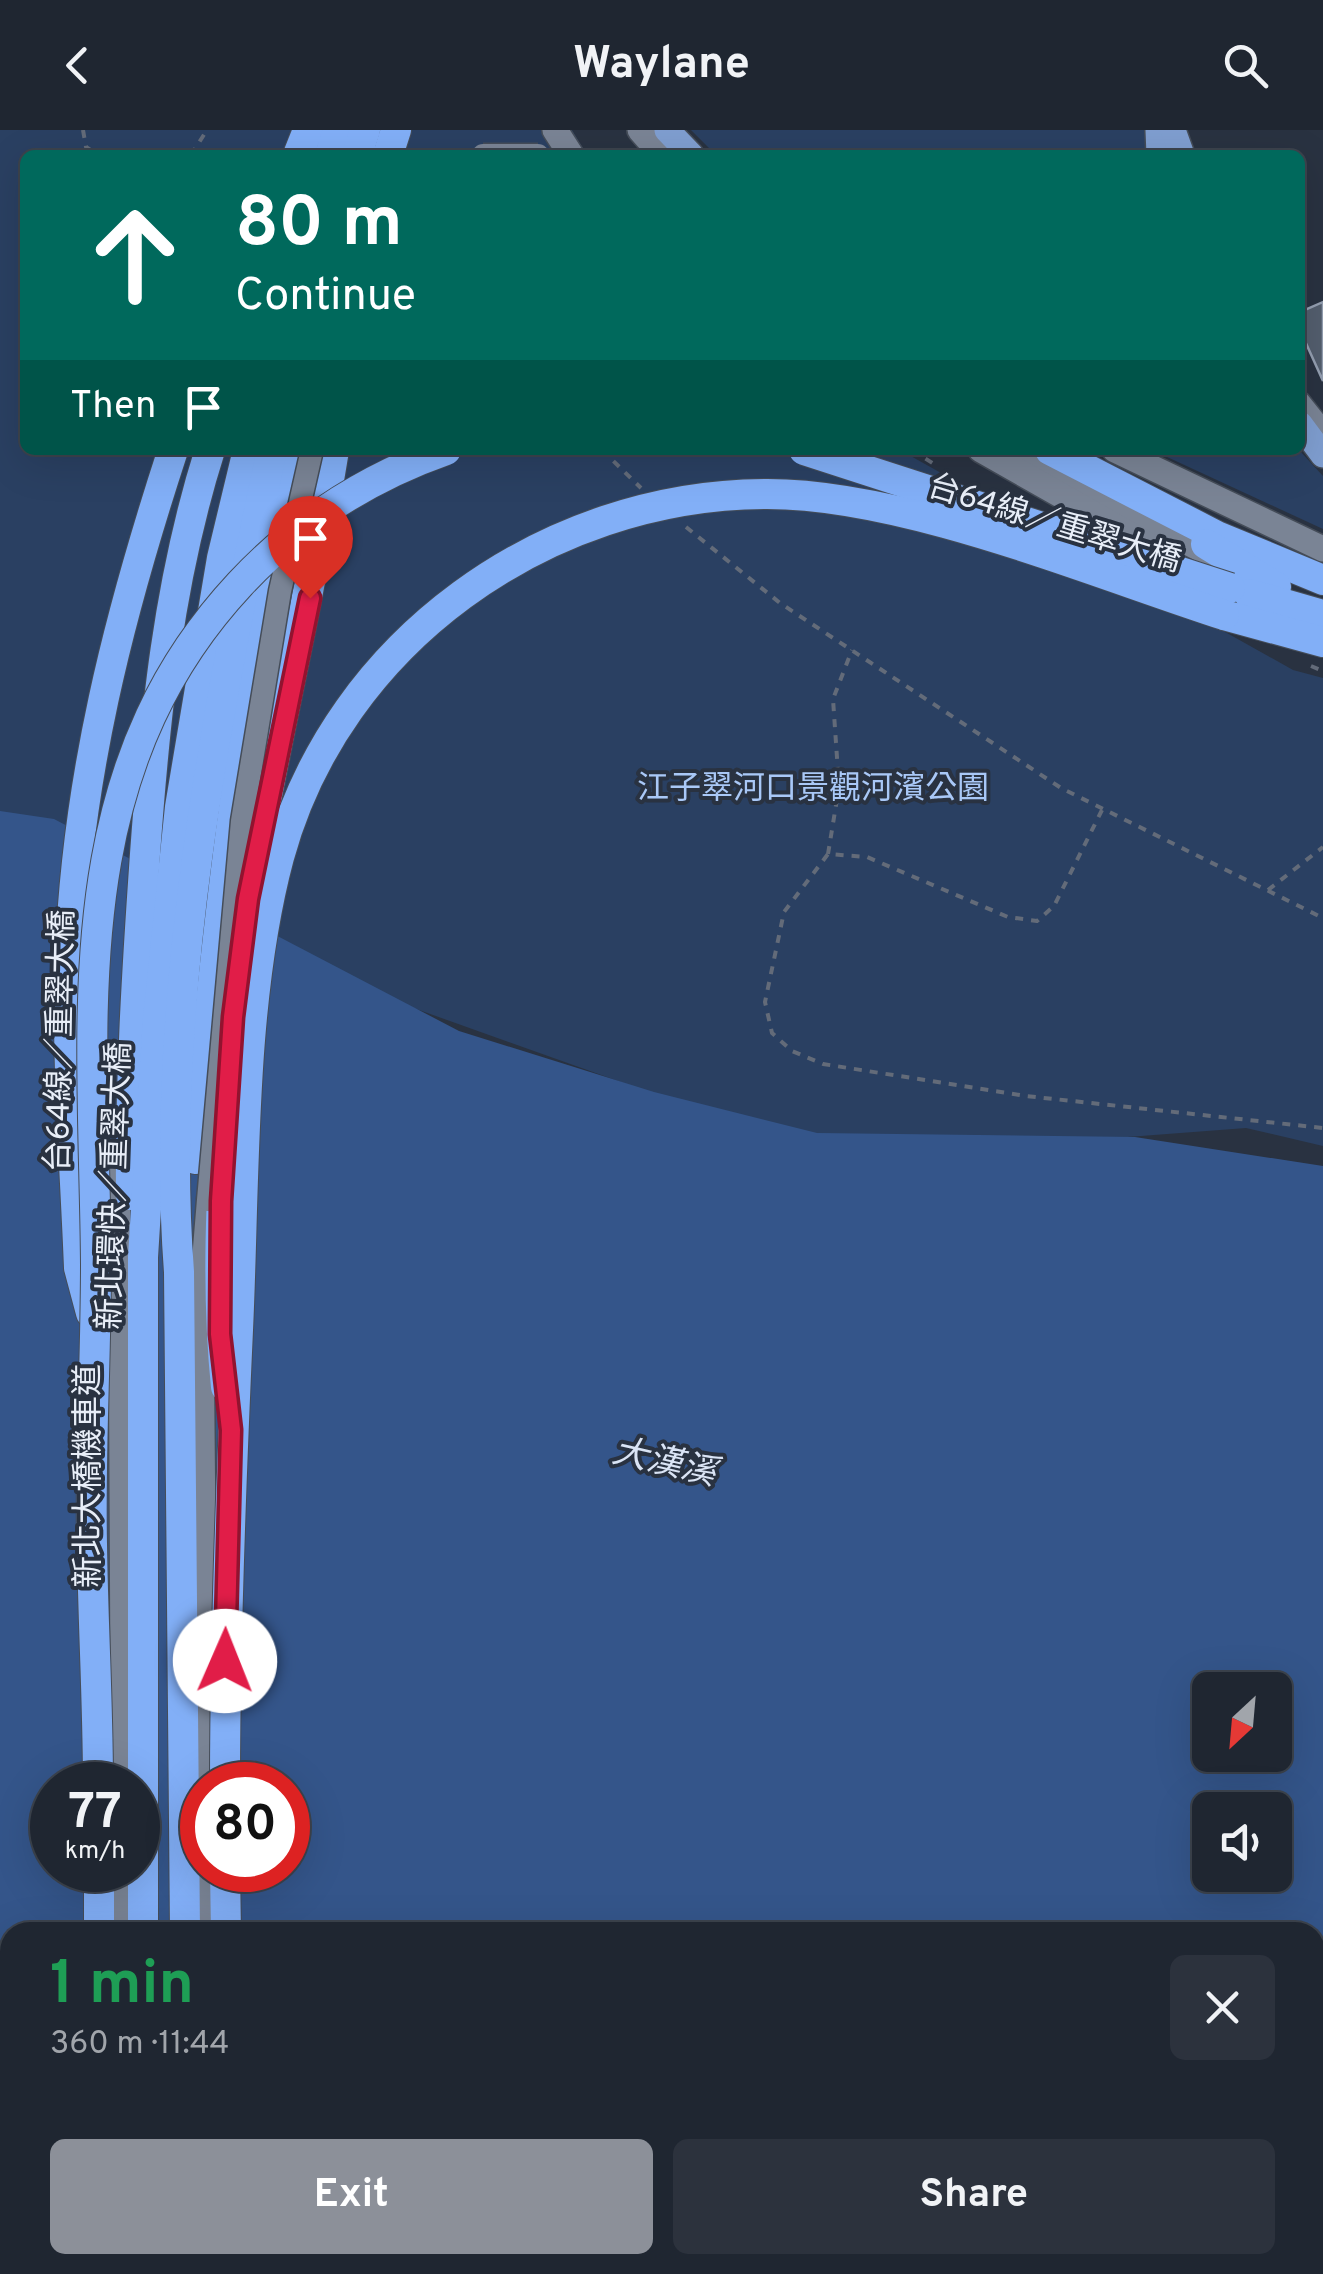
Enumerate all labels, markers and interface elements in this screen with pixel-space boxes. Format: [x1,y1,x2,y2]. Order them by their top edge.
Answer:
text: Waylane [573,37,750,94]
icon: back [50,38,105,93]
icon: search [1218,38,1273,93]
text: 80 m [235,182,403,271]
icon: ahead [70,190,200,320]
text: Continue [235,269,416,326]
icon: arrive [176,380,231,435]
text: Then [70,383,156,432]
street label: 台64線／重翠大橋 [922,467,1186,583]
pin [268,496,353,599]
icon: arrive [283,511,338,566]
park label: 江子翠河口景觀河濱公園 [637,770,989,810]
street label: 台64線／重翠大橋 [40,909,84,1173]
street label: 新北環快／重翠大橋 [91,1041,141,1331]
street label: 新北大橋機車道 [70,1364,110,1588]
water label: 大漢溪 [608,1431,725,1498]
position arrow [173,1609,277,1713]
north arrow [1192,1672,1292,1772]
map controls [1192,1672,1292,1892]
speed limit sign: 80 [180,1762,310,1892]
text: 77 [68,1783,122,1846]
button: sound [1192,1792,1292,1892]
text: km/h [65,1836,125,1868]
text: 1 min [50,1949,194,2025]
button: close [1170,1955,1275,2060]
text: 360 m · 11:44 [50,2025,229,2065]
button: Exit [50,2139,653,2254]
button: Share [673,2139,1275,2254]

